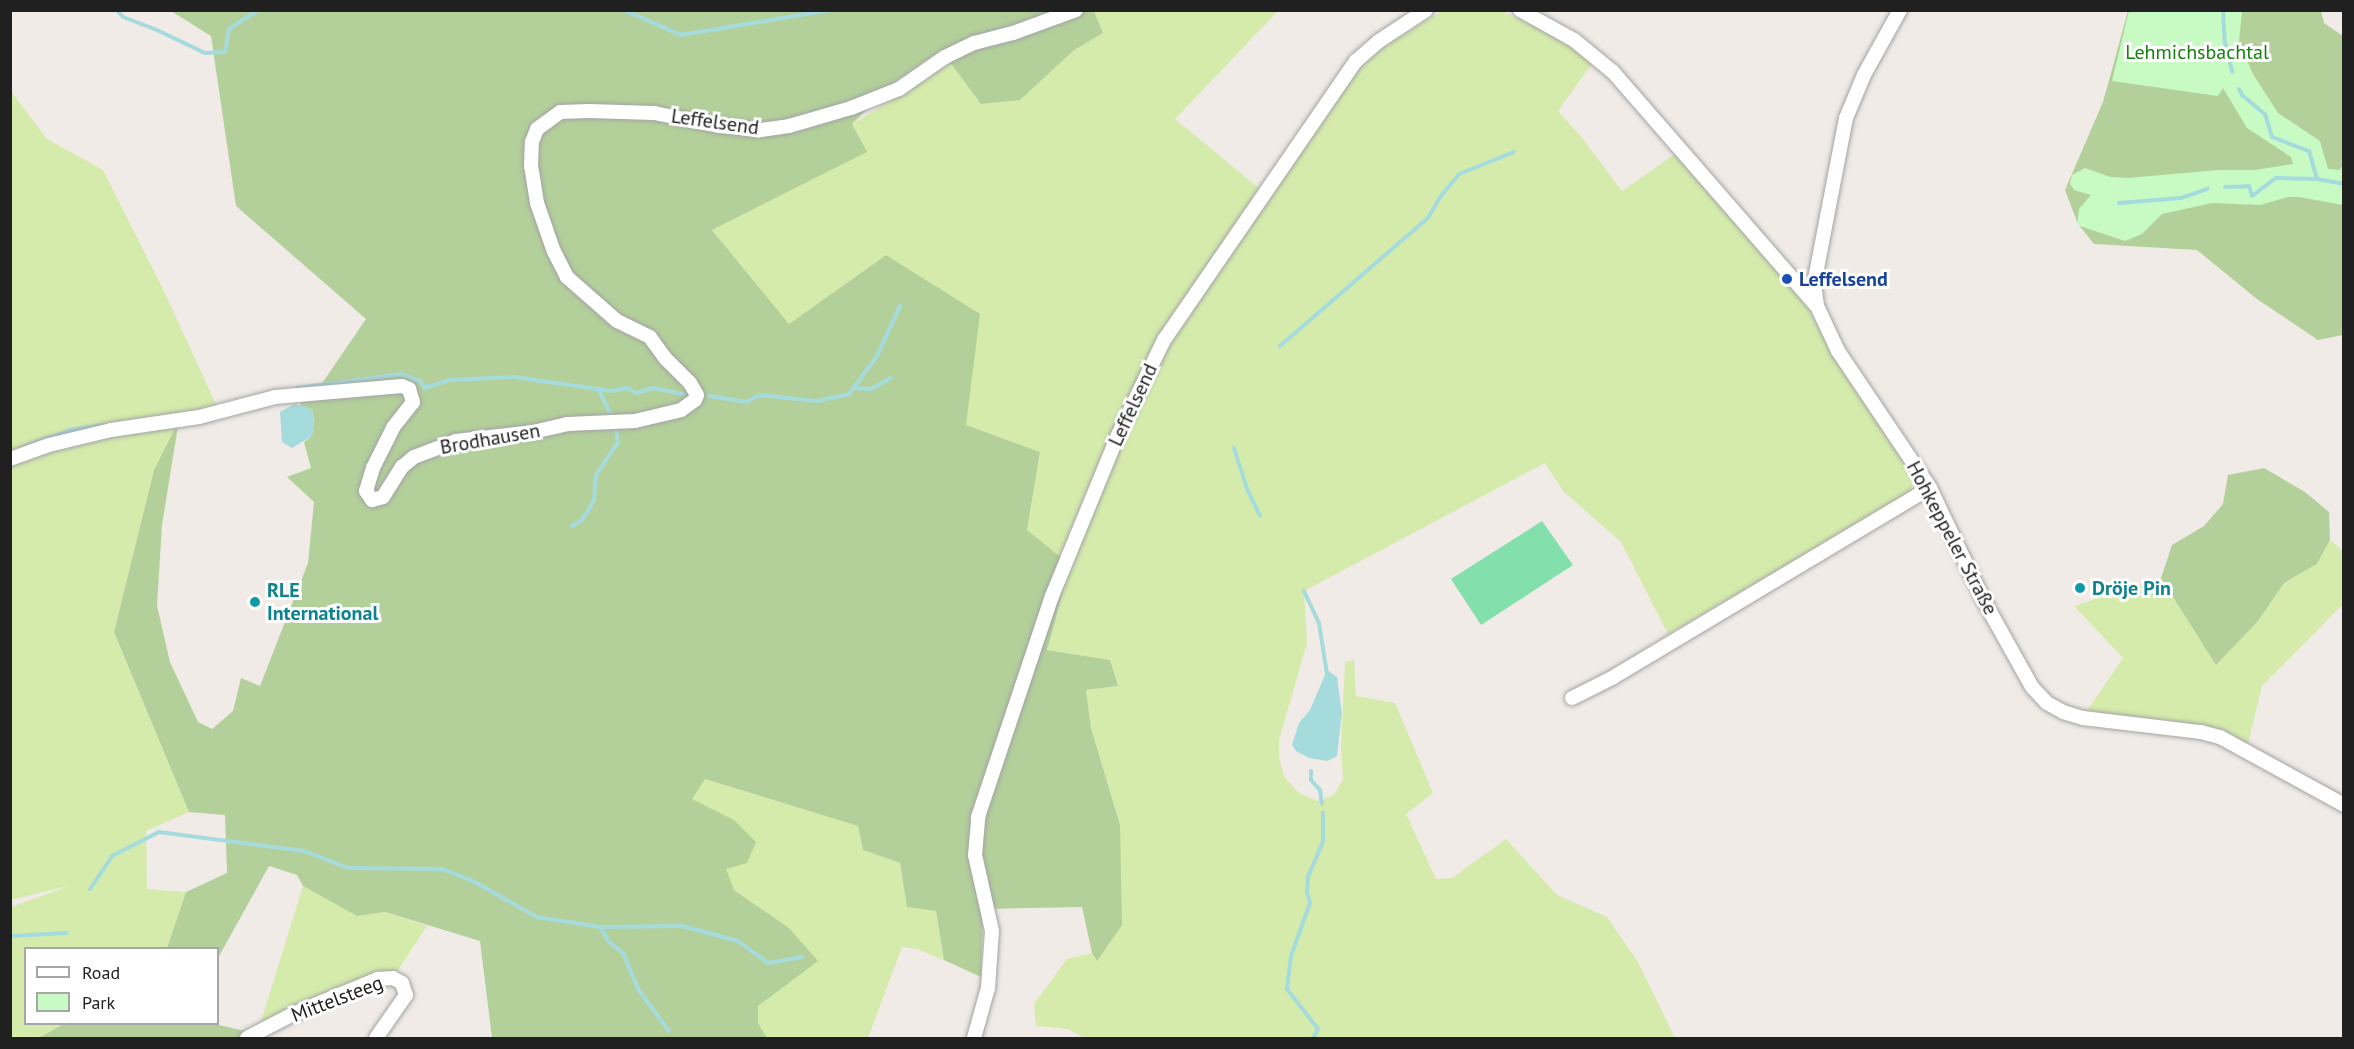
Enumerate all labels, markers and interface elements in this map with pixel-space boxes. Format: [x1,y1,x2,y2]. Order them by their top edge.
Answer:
park label: Lehmichsbachtal [2125,40,2269,64]
street label: Leffelsend [670,104,760,140]
place label: Leffelsend [1799,267,1888,291]
marker: Leffelsend [1780,272,1794,286]
street label: Leffelsend [1103,360,1163,450]
street label: Brodhausen [438,418,542,460]
street label: Hohkeppeler Straße [1901,457,2003,619]
place label: Dröje Pin [2092,576,2171,600]
place label: RLE International [267,578,378,625]
marker: Dröje Pin [2073,581,2087,595]
marker: RLE International [248,595,262,609]
legend [24,947,219,1025]
text: Road [82,961,120,984]
street label: Mittelsteeg [288,971,386,1027]
text: Park [82,991,115,1014]

